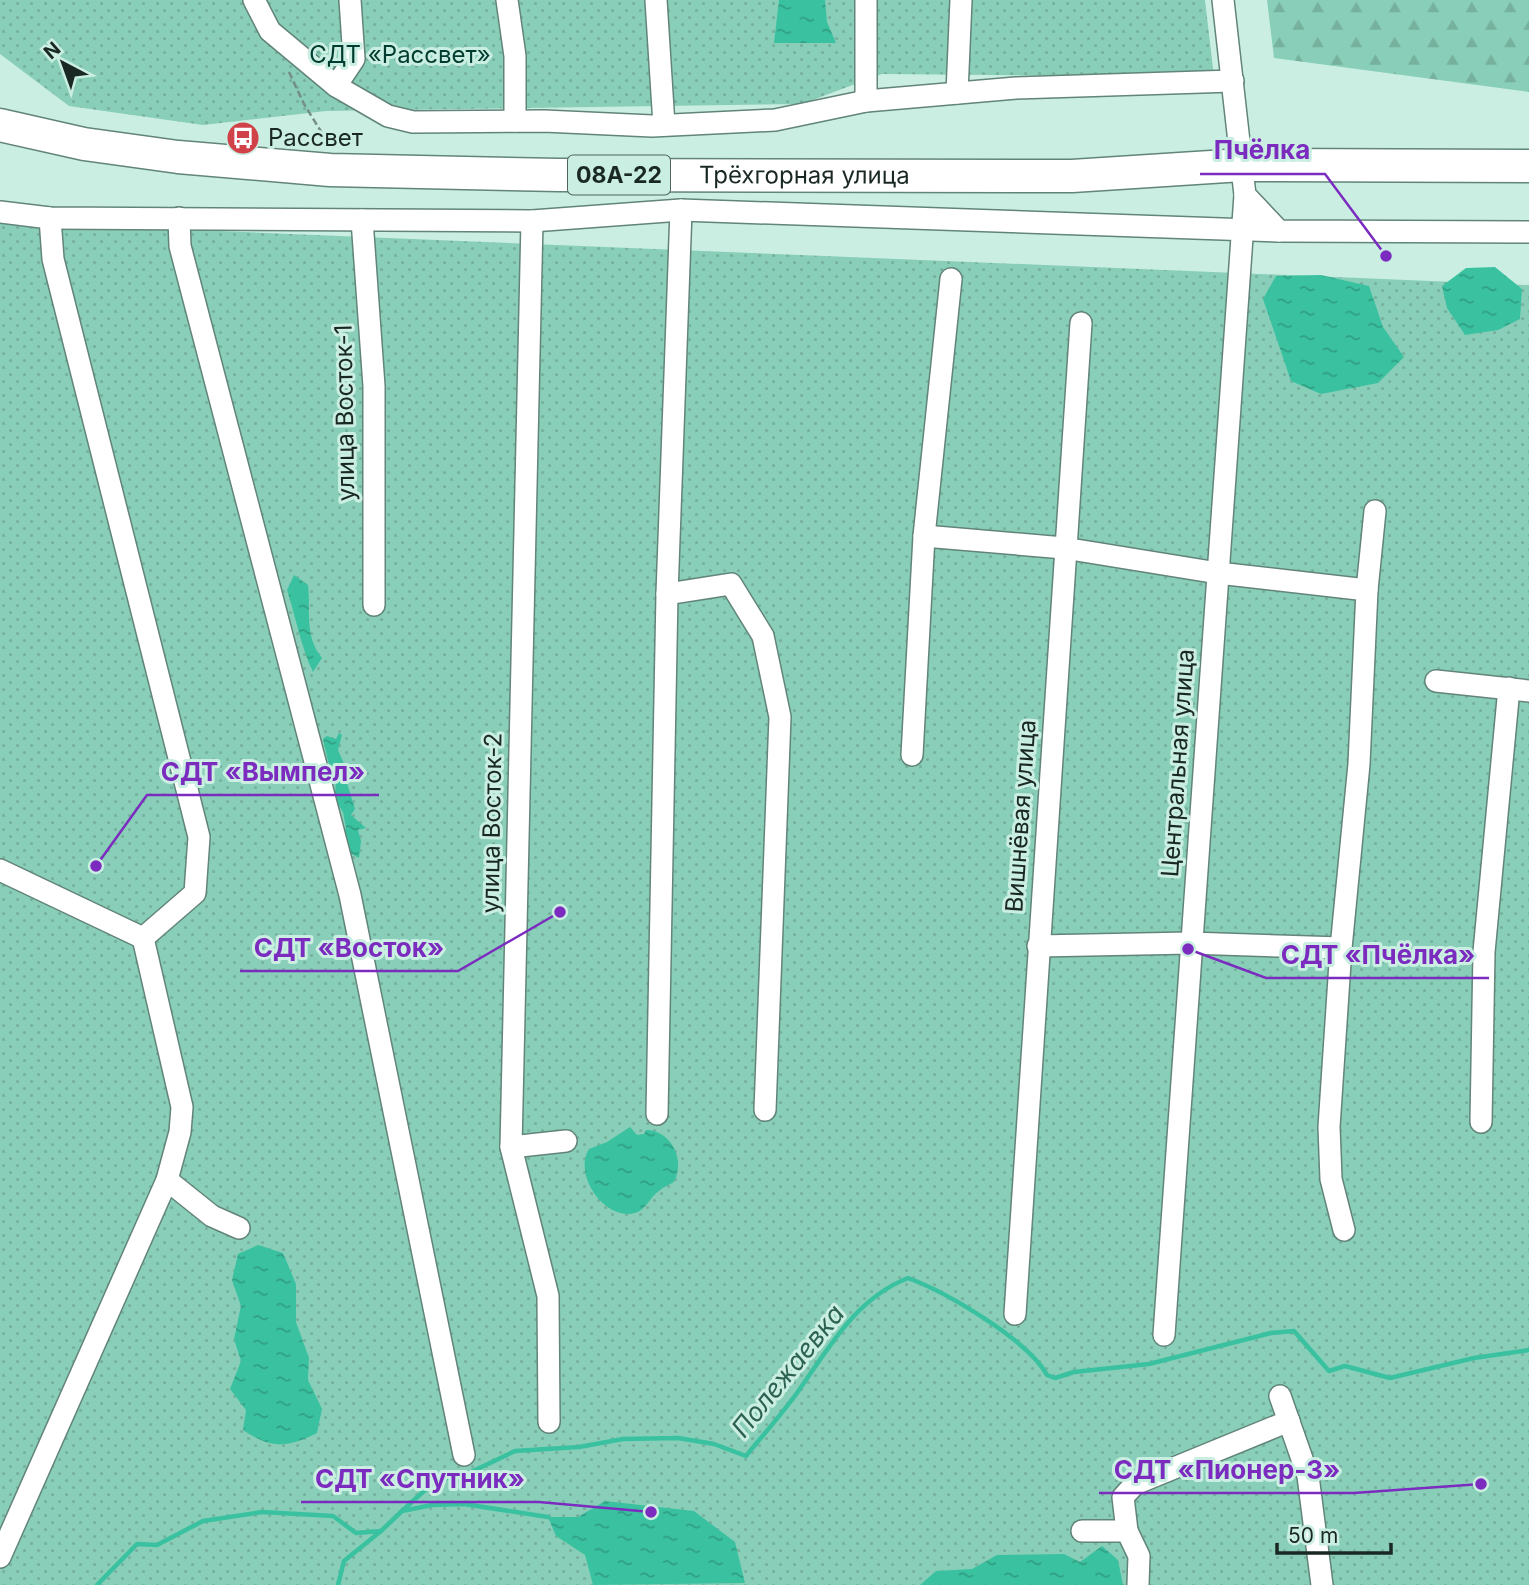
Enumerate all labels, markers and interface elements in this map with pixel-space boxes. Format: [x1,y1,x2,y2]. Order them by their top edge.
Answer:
north arrow [28,28,98,98]
text: N [39,37,65,64]
park label: СДТ «Рассвет» [309,40,491,69]
bus stop icon: Рассвет [224,119,262,157]
place label: Рассвет [268,123,363,152]
callout: Пчёлка [1200,127,1325,174]
text: Пчёлка [1214,134,1310,165]
road number: 08А-22 [568,156,670,194]
street label: Трёхгорная улица [699,160,910,190]
street label: улица Восток-1 [328,324,361,502]
street label: Центральная улица [1155,648,1200,878]
street label: Вишнёвая улица [999,719,1042,913]
street label: улица Восток-2 [475,732,508,914]
callout: СДТ «Вымпел» [147,748,379,795]
text: СДТ «Вымпел» [161,756,365,787]
callout: СДТ «Восток» [240,924,458,971]
callout: СДТ «Пчёлка» [1266,931,1489,978]
text: СДТ «Восток» [254,932,444,963]
text: СДТ «Пчёлка» [1281,939,1475,970]
water label: Полежаевка [725,1298,850,1443]
callout: СДТ «Пионер-3» [1099,1446,1354,1493]
text: СДТ «Пионер-3» [1114,1454,1340,1485]
callout: СДТ «Спутник» [301,1455,539,1502]
text: СДТ «Спутник» [315,1463,525,1494]
scale bar [1277,1512,1391,1556]
text: 50 m [1288,1523,1338,1548]

